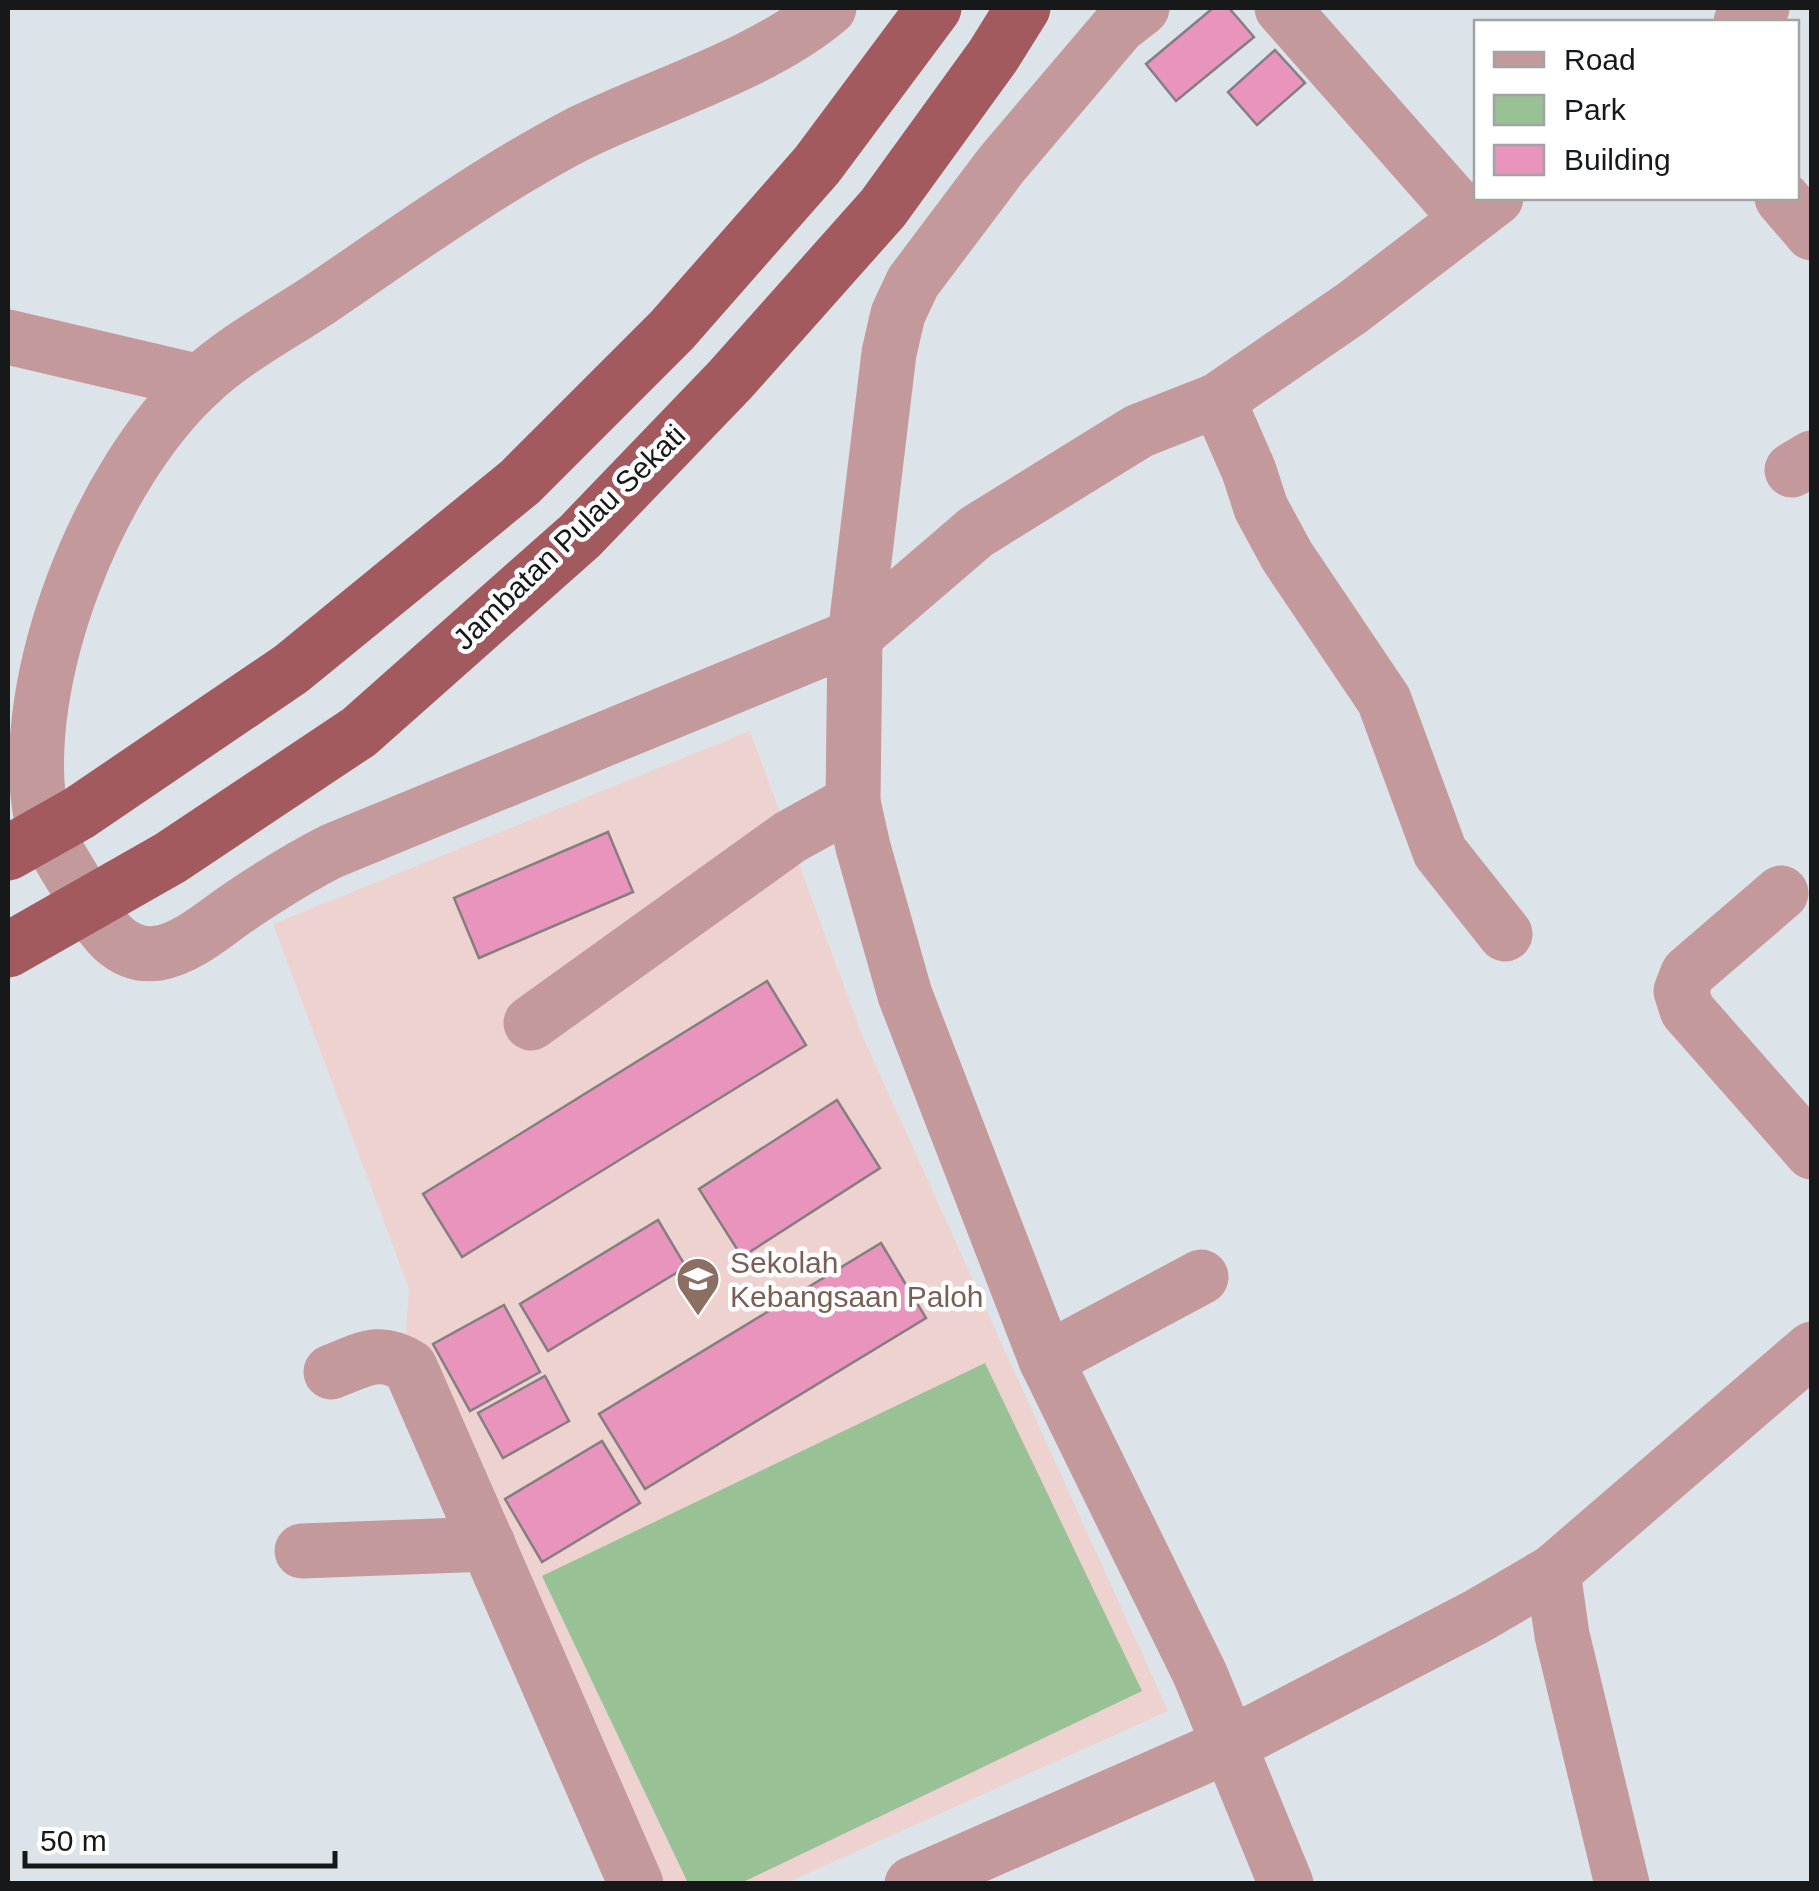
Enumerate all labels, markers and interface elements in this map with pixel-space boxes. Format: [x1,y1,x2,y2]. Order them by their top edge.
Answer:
legend [1474,20,1799,200]
text: Road [1564,43,1636,76]
text: Park [1564,93,1627,126]
text: Building [1564,143,1671,176]
street label: Jambatan Pulau Sekati [447,418,691,656]
place label: Sekolah Kebangsaan Paloh [730,1246,984,1313]
school or university icon: Sekolah Kebangsaan Paloh [675,1256,721,1317]
scale bar [25,1806,335,1868]
text: 50 m [40,1824,107,1857]

